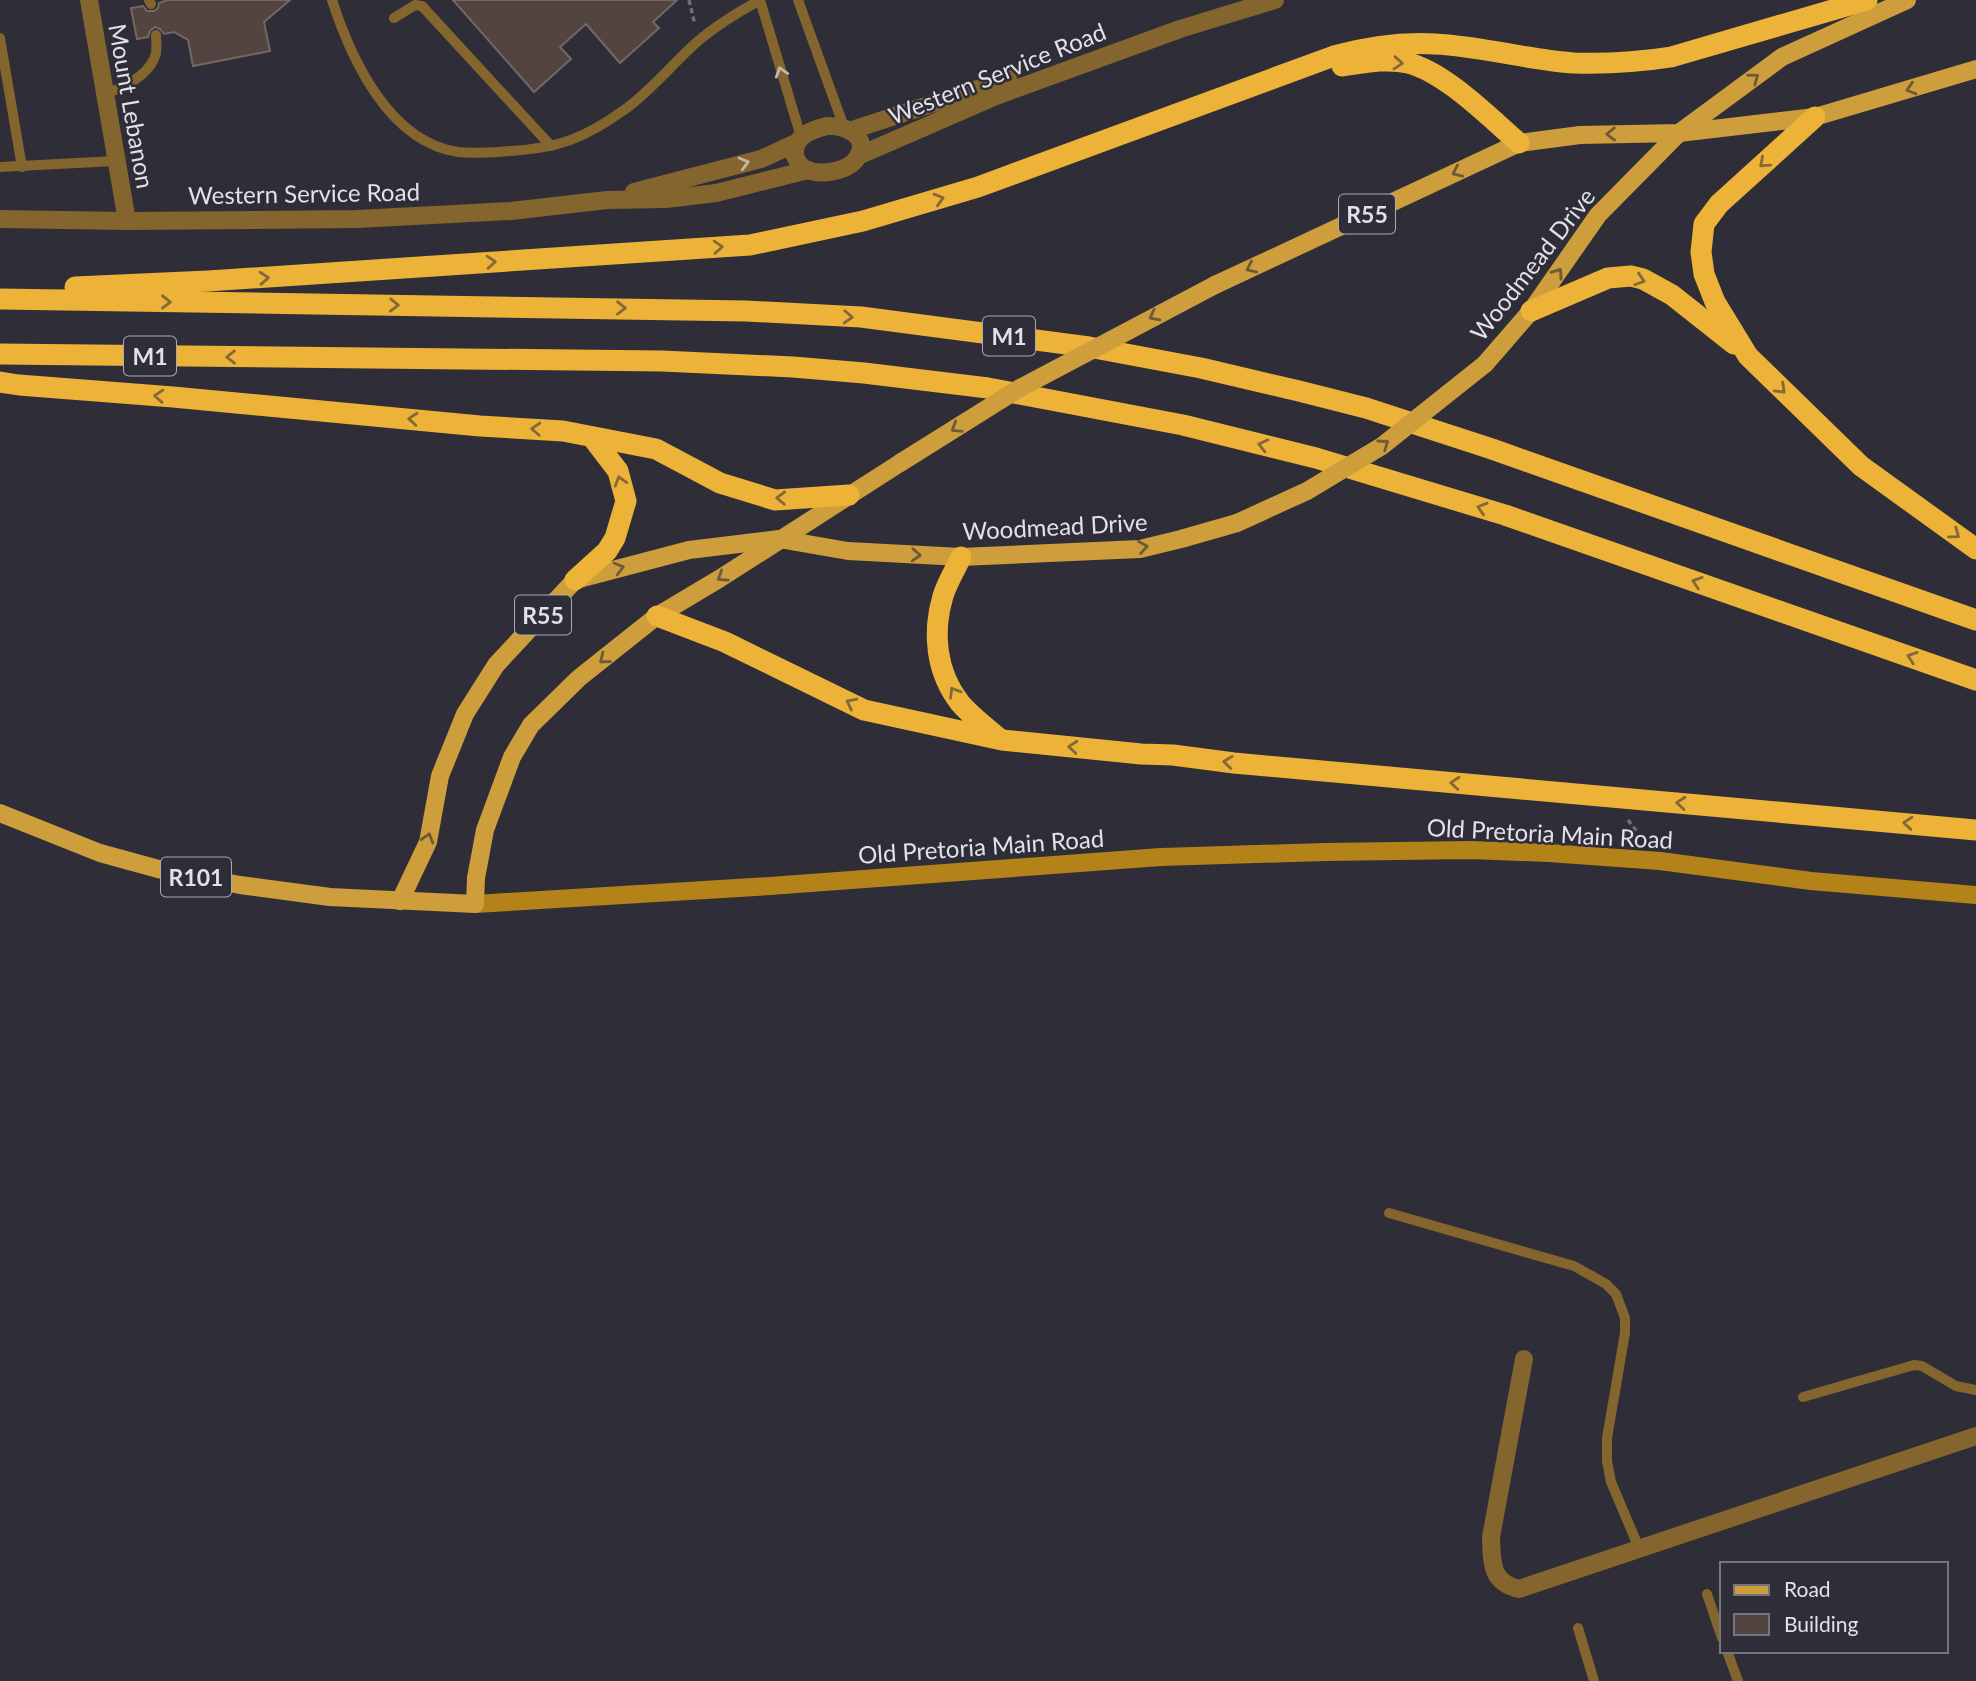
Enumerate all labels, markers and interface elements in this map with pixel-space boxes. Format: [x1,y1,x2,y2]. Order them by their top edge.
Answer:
street label: Western Service Road [884,16,1110,130]
street label: Mount Lebanon [103,21,161,191]
one-way arrow [1392,55,1403,70]
one-way arrow [774,66,789,78]
one-way arrow [1746,73,1759,86]
one-way arrow [1905,80,1917,95]
one-way arrow [1605,127,1616,142]
one-way arrow [1759,155,1772,167]
one-way arrow [738,157,750,172]
one-way arrow [1452,164,1464,178]
street label: Western Service Road [188,176,420,210]
street label: Woodmead Drive [1464,182,1600,346]
one-way arrow [933,192,945,207]
road number: R55 [1339,195,1395,234]
one-way arrow [712,240,723,255]
one-way arrow [485,255,496,270]
one-way arrow [1246,260,1258,274]
one-way arrow [1550,268,1562,281]
one-way arrow [258,270,269,285]
one-way arrow [1634,272,1646,286]
one-way arrow [161,294,172,309]
one-way arrow [389,297,399,313]
one-way arrow [616,300,627,316]
one-way arrow [1149,308,1162,322]
one-way arrow [843,309,854,324]
road number: M1 [983,316,1035,356]
road number: M1 [124,336,176,376]
one-way arrow [225,349,236,365]
one-way arrow [1773,380,1786,393]
one-way arrow [153,389,164,404]
one-way arrow [407,412,418,427]
one-way arrow [951,419,964,432]
one-way arrow [531,422,542,437]
one-way arrow [1257,439,1269,453]
one-way arrow [1376,440,1389,452]
one-way arrow [614,476,629,488]
one-way arrow [775,490,786,506]
one-way arrow [1476,502,1488,517]
street label: Woodmead Drive [962,507,1148,545]
one-way arrow [1947,526,1960,538]
one-way arrow [1137,540,1149,555]
one-way arrow [911,547,922,562]
one-way arrow [613,562,625,577]
one-way arrow [717,569,730,581]
one-way arrow [1691,576,1703,590]
road number: R55 [515,596,571,635]
one-way arrow [599,650,611,663]
one-way arrow [1906,652,1918,666]
one-way arrow [949,687,962,700]
one-way arrow [846,698,858,712]
one-way arrow [1067,740,1078,755]
one-way arrow [1222,755,1234,770]
one-way arrow [1449,776,1460,791]
one-way arrow [1676,795,1687,810]
street label: Old Pretoria Main Road [1426,812,1674,854]
one-way arrow [1902,816,1914,831]
street label: Old Pretoria Main Road [857,823,1105,869]
one-way arrow [419,833,434,845]
road number: R101 [161,858,231,897]
legend [1720,1562,1948,1653]
text: Road [1784,1576,1831,1601]
text: Building [1784,1611,1859,1636]

